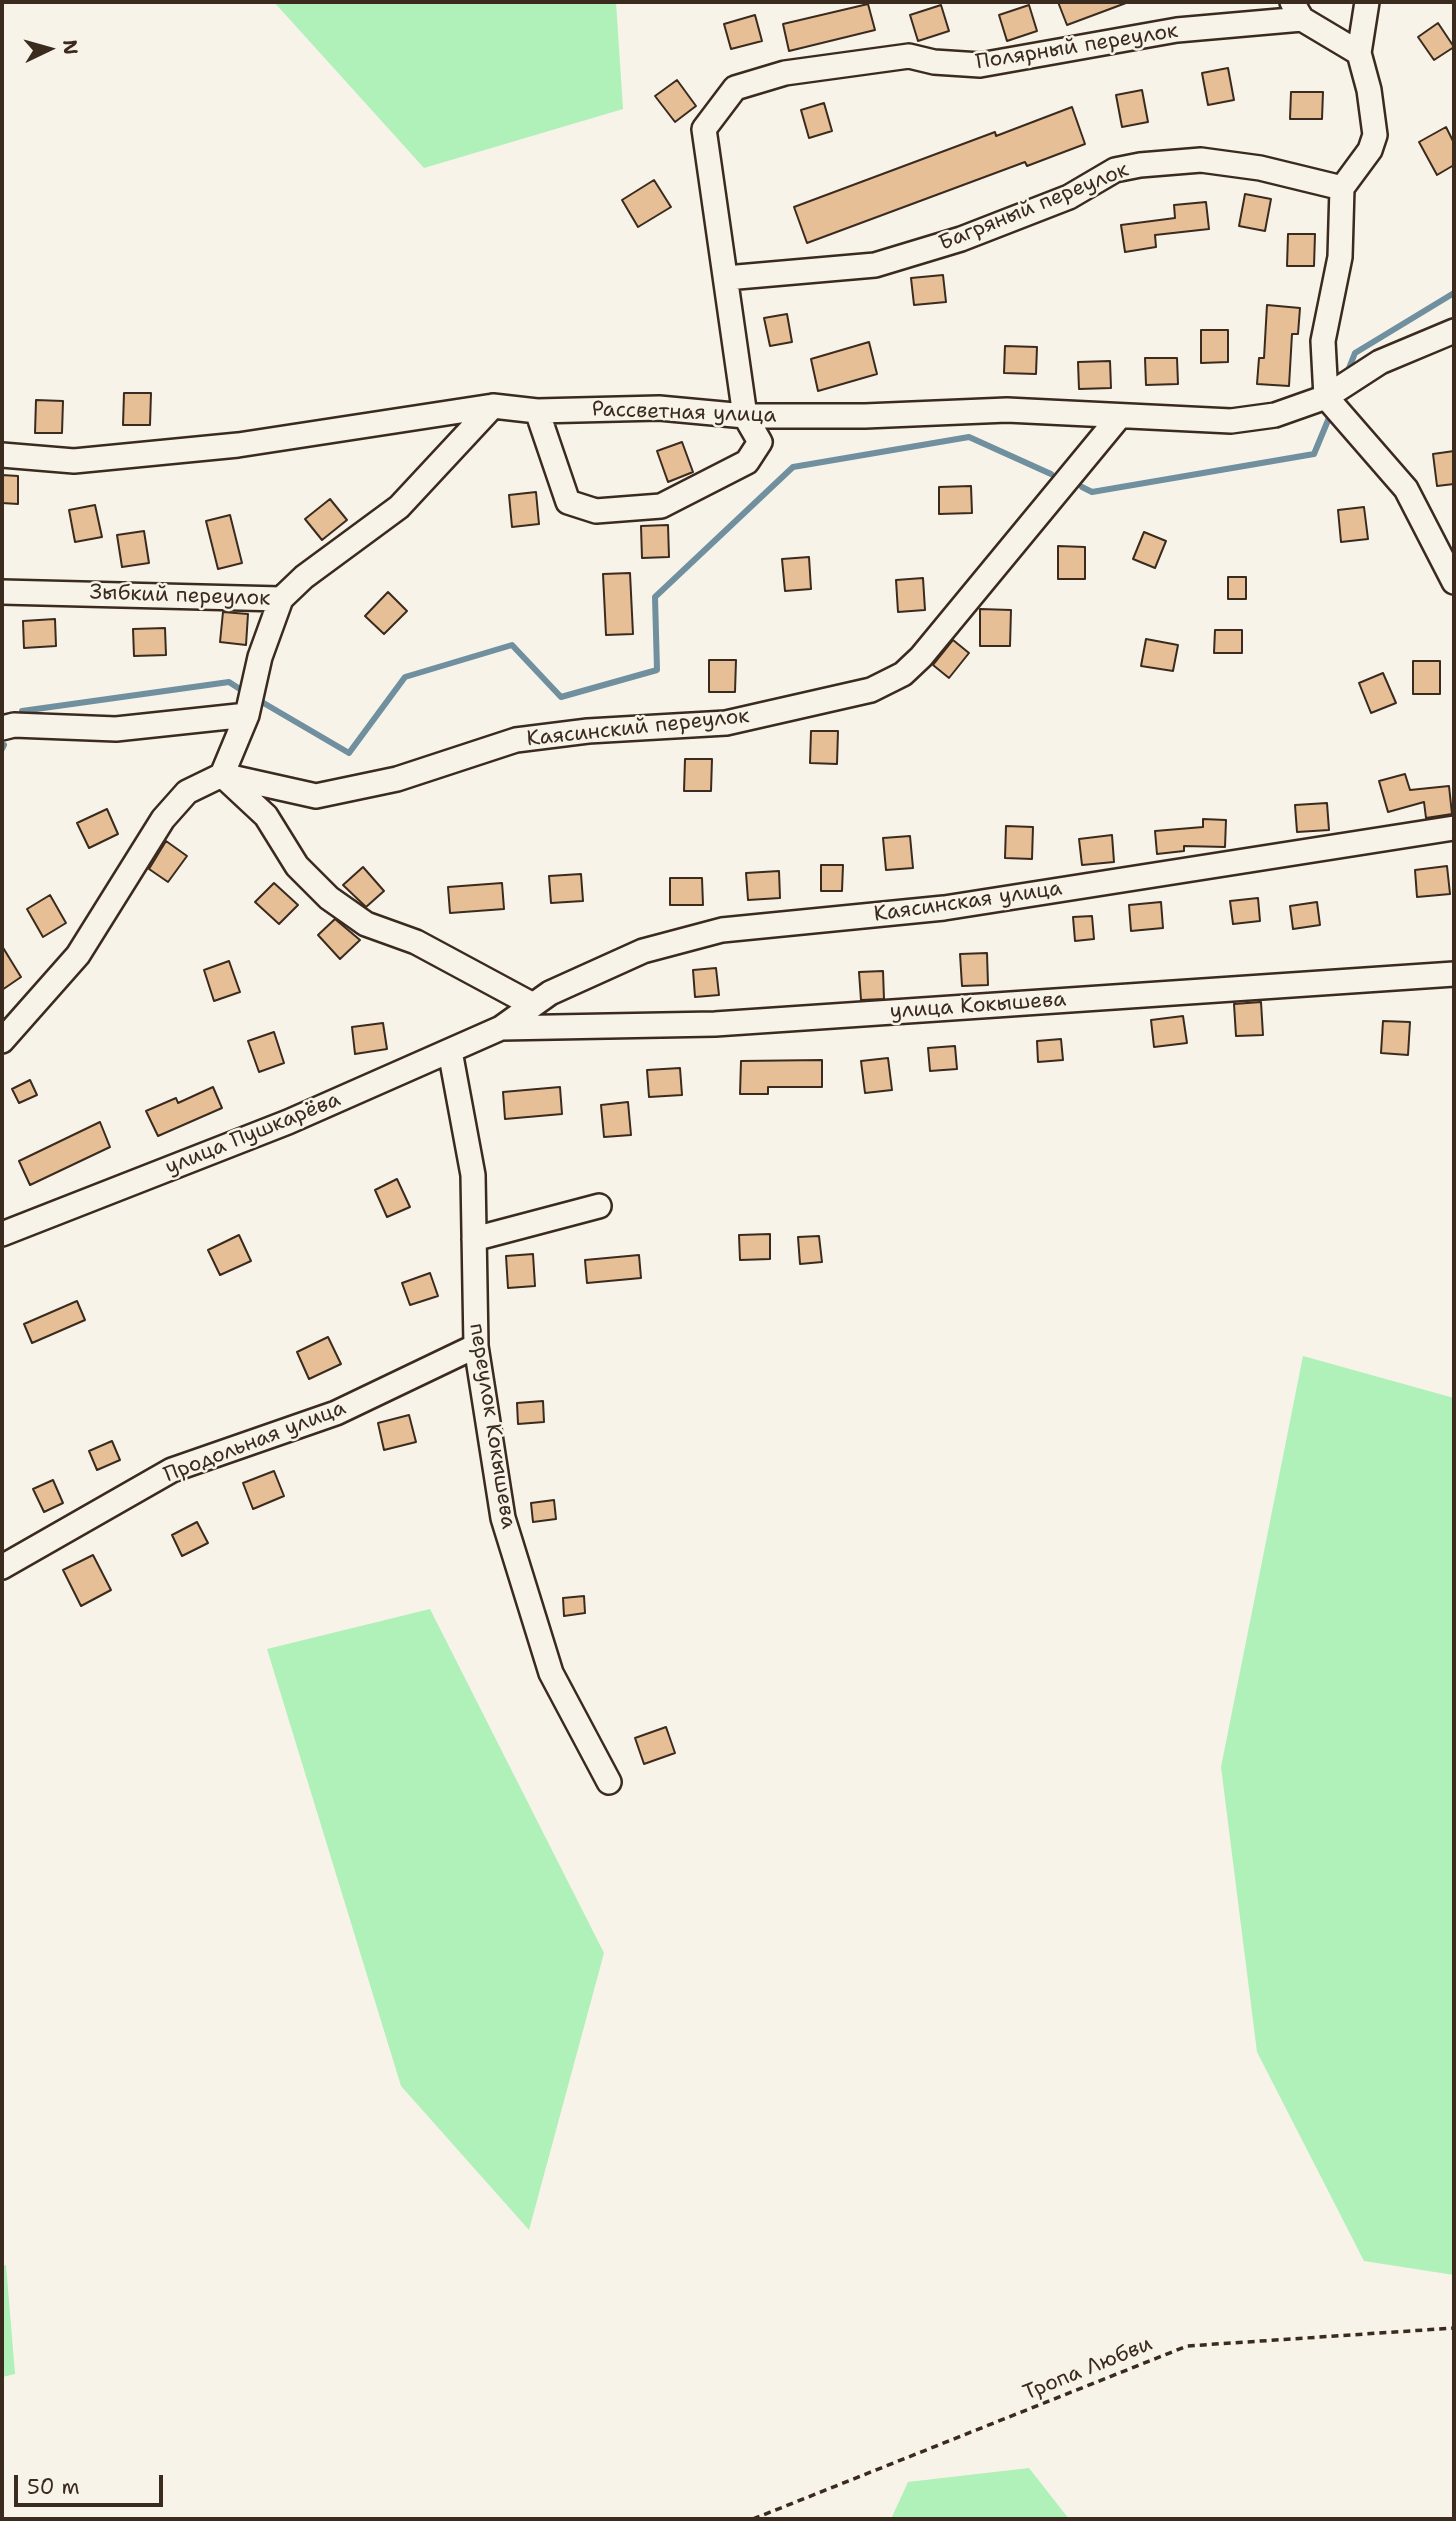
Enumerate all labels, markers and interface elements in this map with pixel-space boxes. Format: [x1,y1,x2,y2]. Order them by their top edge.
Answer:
north arrow [14,14,84,84]
street label: Полярный переулок [974,19,1180,75]
text: N [57,39,84,56]
street label: Багряный переулок [936,157,1132,257]
street label: Рассветная улица [591,397,777,429]
street label: Зыбкий переулок [89,580,271,612]
street label: Каясинский переулок [525,704,751,752]
street label: Каясинская улица [872,876,1064,928]
street label: улица Кокышева [889,987,1067,1025]
street label: улица Пушкарёва [162,1087,344,1181]
street label: переулок Кокышева [463,1321,521,1531]
street label: Продольная улица [160,1396,350,1488]
street label: Тропа Любви [1020,2332,1156,2406]
scale bar [18,2462,166,2506]
text: 50 m [27,2473,80,2501]

